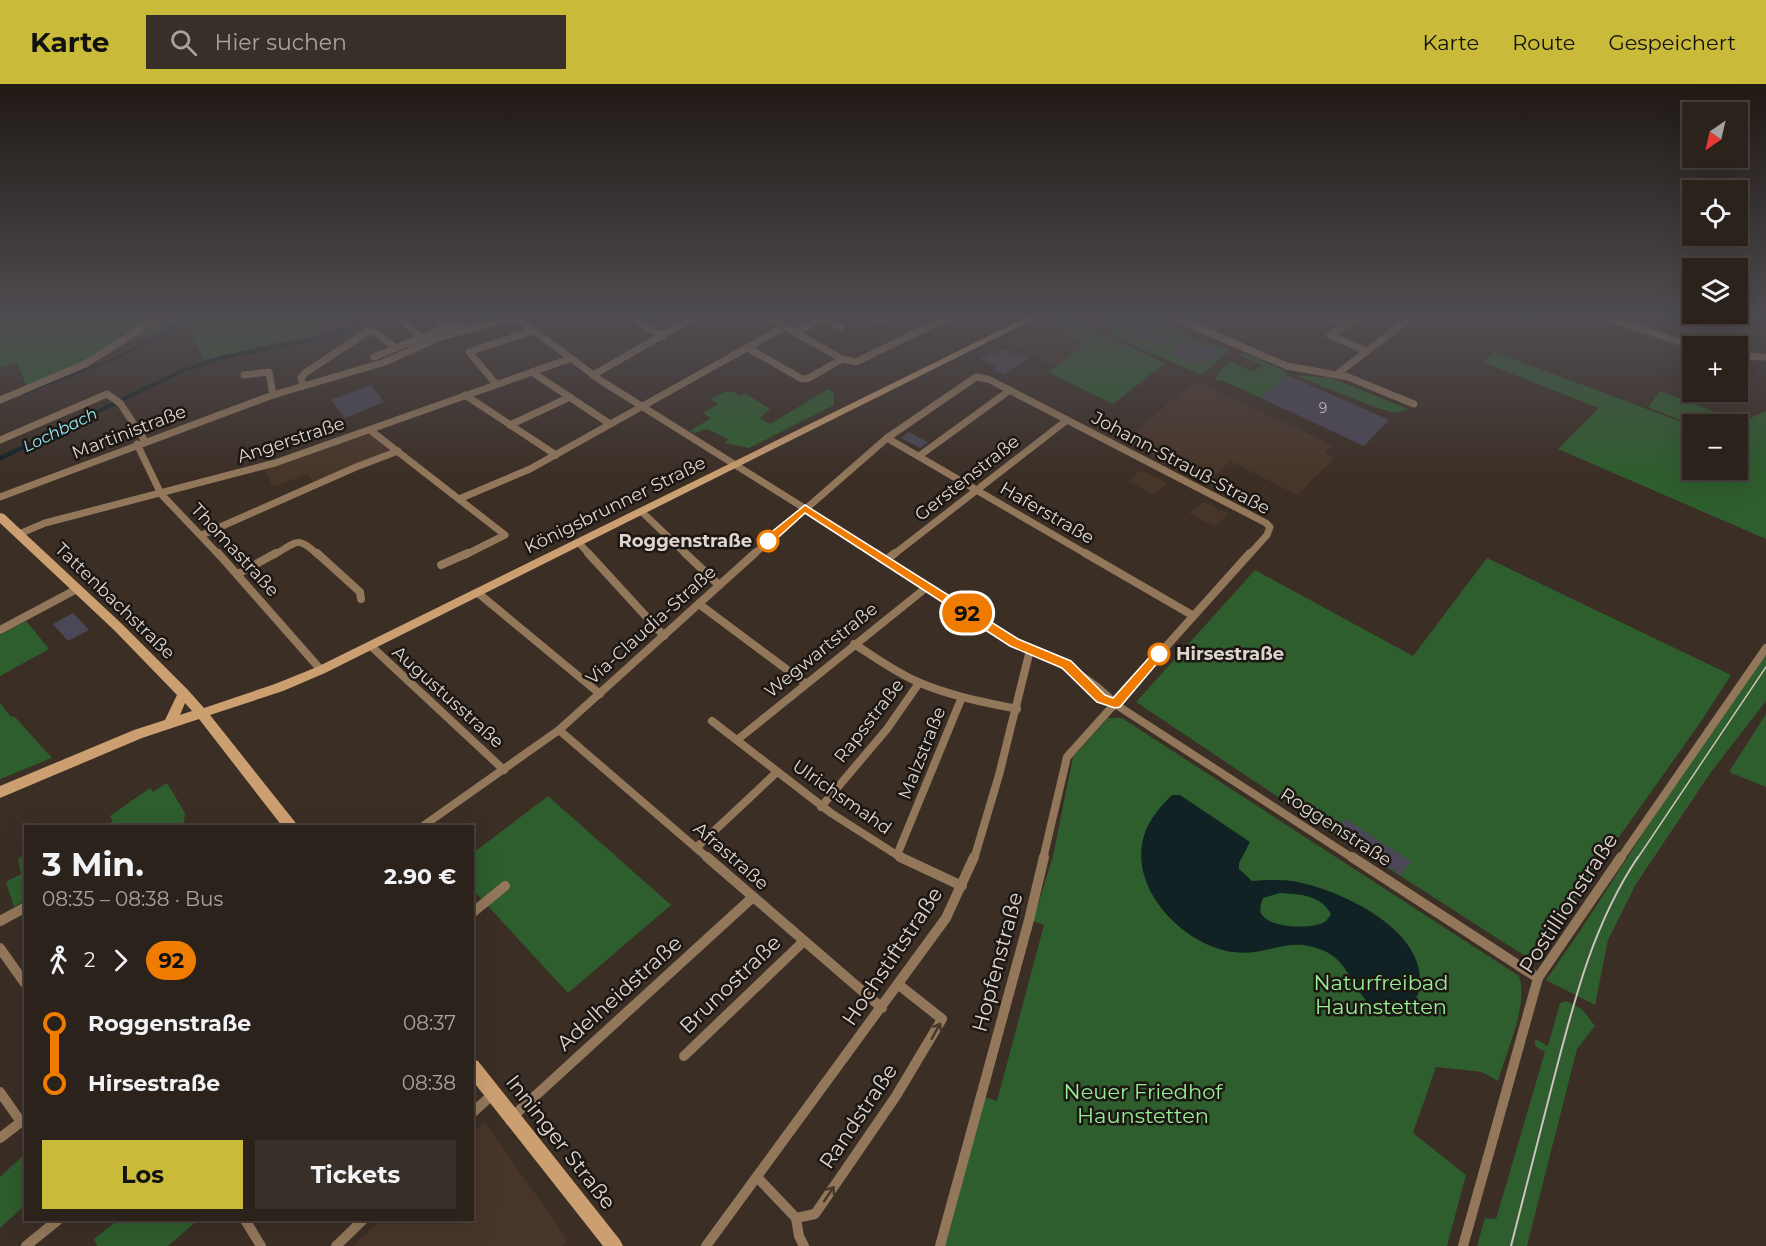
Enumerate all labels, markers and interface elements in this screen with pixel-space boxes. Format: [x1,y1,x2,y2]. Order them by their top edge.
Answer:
search box [146,15,566,69]
text: Karte [30,25,110,59]
icon: search [167,26,200,59]
text: Hier suchen [215,29,347,56]
text: Karte [1423,30,1479,55]
text: Route [1512,30,1575,55]
text: Gespeichert [1608,30,1736,55]
north arrow [1682,102,1748,168]
map controls [1682,102,1748,480]
button: locate [1682,180,1748,246]
button: layers [1682,258,1748,324]
button: + [1682,336,1748,402]
house number: 9 [1319,399,1327,417]
street label: Martinistraße [69,400,189,464]
water label: Lochbach [20,404,100,456]
street label: Johann-Strauß-Straße [1087,406,1274,519]
street label: Angerstraße [235,412,348,468]
button: − [1682,414,1748,480]
street label: Gerstenstraße [910,430,1024,526]
street label: Königsbrunner Straße [521,451,709,558]
street label: Haferstraße [996,477,1098,549]
street label: Thomastraße [186,499,284,601]
place label: Roggenstraße [619,530,752,552]
marker: Roggenstraße [757,530,779,552]
street label: Tattenbachstraße [50,538,180,664]
street label: Via-Claudia-Straße [581,561,721,689]
line badge: 92 [940,594,994,632]
street label: Wegwartstraße [760,598,882,702]
text: 92 [954,601,980,626]
street label: Augustusstraße [388,641,508,753]
marker: Hirsestraße [1148,643,1170,665]
place label: Hirsestraße [1176,643,1284,665]
street label: Rapsstraße [829,674,909,767]
street label: Malzstraße [893,703,951,803]
street label: Ulrichsmahd [788,755,896,839]
street label: Roggenstraße [1276,783,1396,871]
street label: Afrastraße [689,817,773,895]
street label: Postillionstraße [1513,828,1623,978]
text: 3 Min. [42,844,144,884]
text: 2.90 € [384,863,456,890]
street label: Hochstiftstraße [836,882,948,1030]
text: 08:35 – 08:38 · Bus [42,887,223,911]
street label: Hopfenstraße [966,889,1028,1035]
street label: Brunostraße [674,929,786,1039]
street label: Adelheidstraße [551,930,687,1056]
icon: walk [42,944,75,977]
icon: forward [104,944,137,977]
text: 2 [84,948,95,972]
text: 92 [158,948,184,973]
park label: Naturfreibad Haunstetten [1314,970,1448,1019]
text: Roggenstraße [88,1010,251,1037]
text: 08:37 [403,1011,456,1035]
one-way arrow [930,1023,942,1040]
street label: Randstraße [814,1059,902,1173]
text: Hirsestraße [88,1070,220,1097]
street label: Inninger Straße [501,1070,621,1214]
text: 08:38 [402,1071,456,1095]
park label: Neuer Friedhof Haunstetten [1064,1079,1223,1128]
button: Los [42,1140,243,1209]
button: Tickets [255,1140,456,1209]
one-way arrow [823,1187,835,1203]

